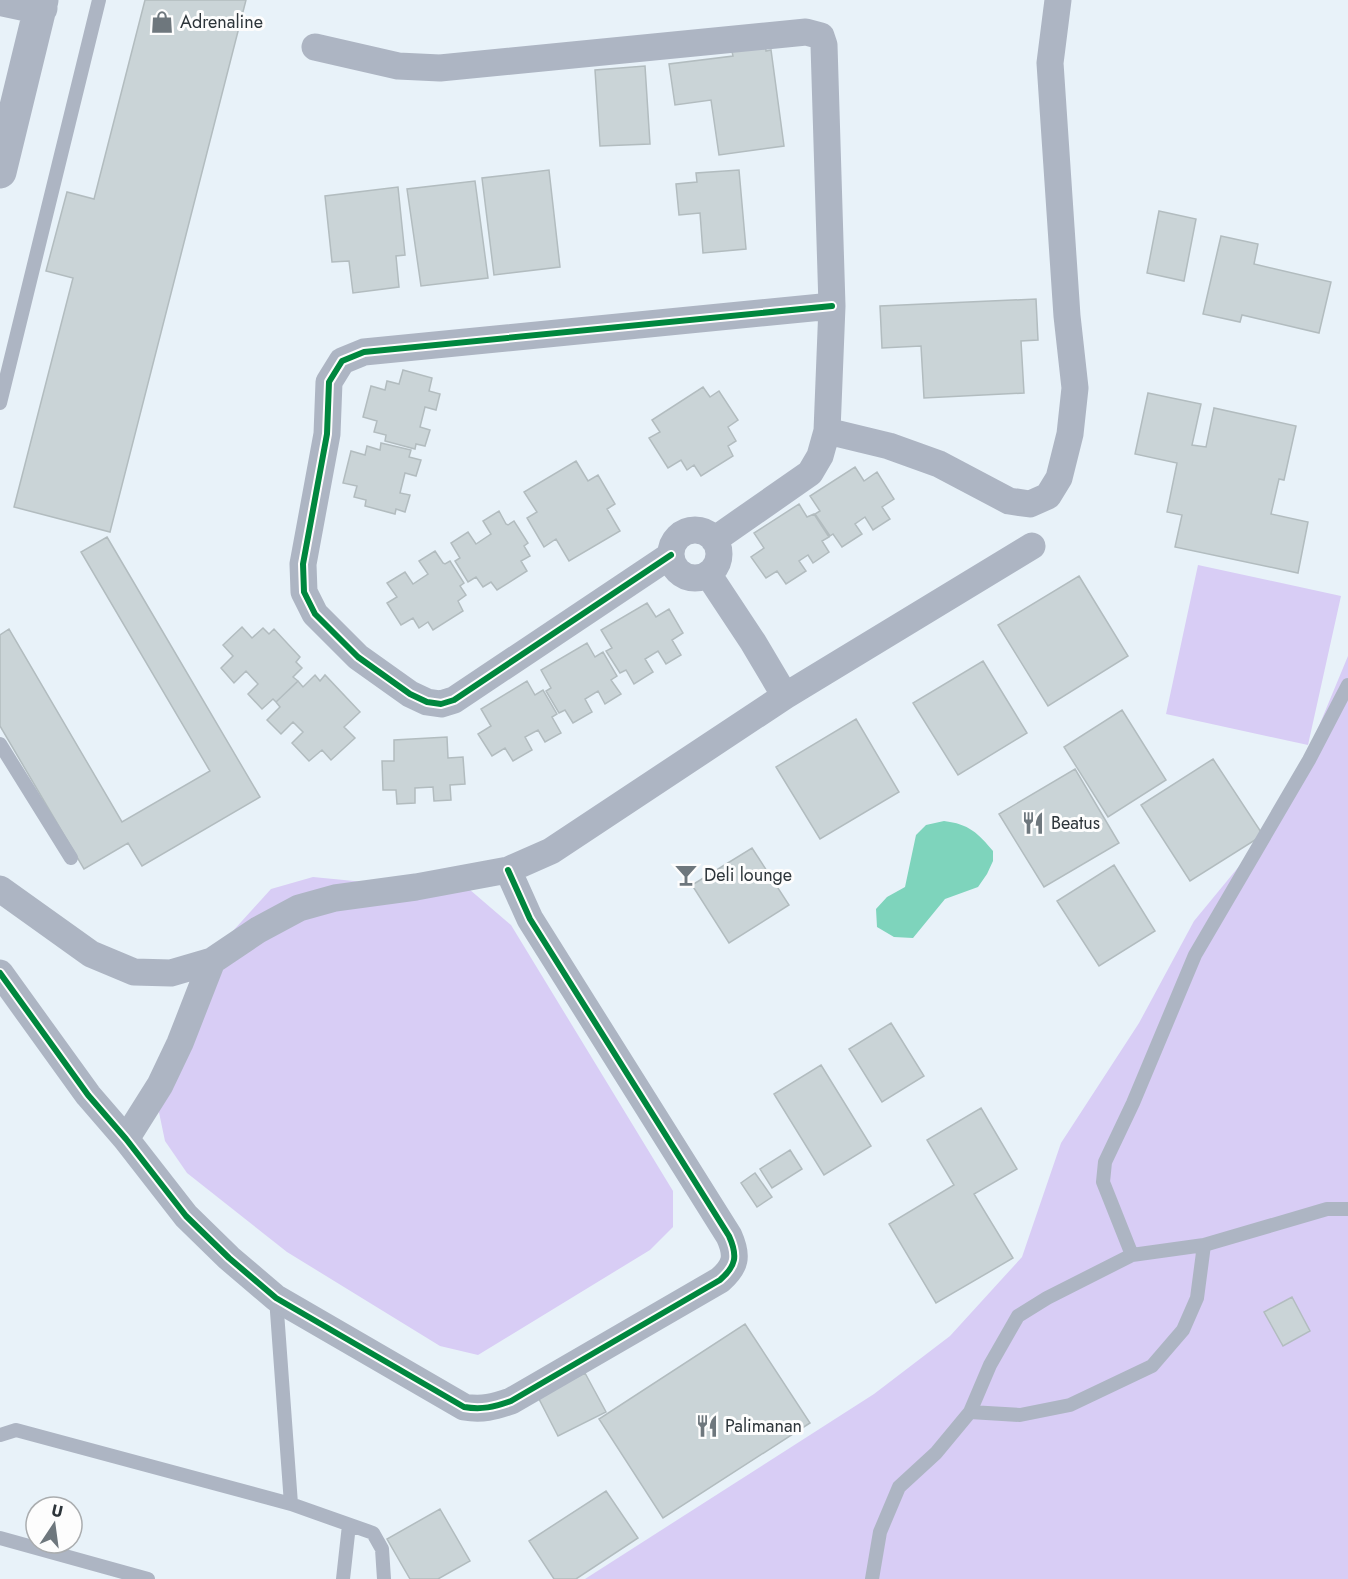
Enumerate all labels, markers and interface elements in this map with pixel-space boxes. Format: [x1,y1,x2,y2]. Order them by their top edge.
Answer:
shop icon: Adrenaline [149,9,175,35]
place label: Adrenaline [180,9,263,35]
restaurant icon: Beatus [1020,810,1046,836]
place label: Beatus [1051,810,1100,836]
bar icon: Deli lounge [673,862,699,888]
place label: Deli lounge [704,862,792,888]
restaurant icon: Palimanan [694,1413,720,1439]
place label: Palimanan [725,1413,802,1439]
north arrow [24,1495,84,1555]
text: U [49,1498,65,1523]

